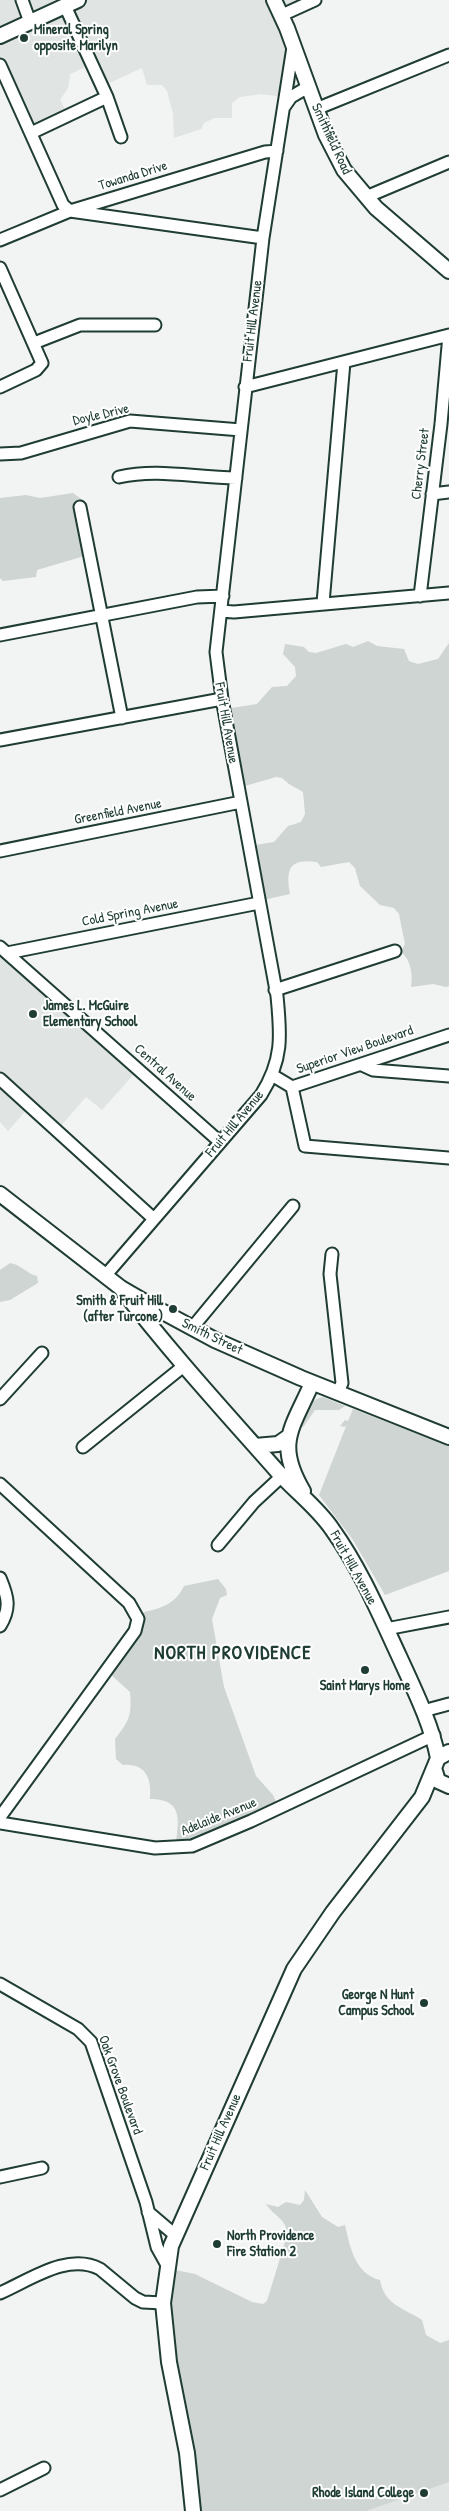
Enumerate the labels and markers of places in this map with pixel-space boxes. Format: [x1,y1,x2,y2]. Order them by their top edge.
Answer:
place label: Mineral Spring opposite Marilyn [34,22,118,54]
marker: Mineral Spring opposite Marilyn [18,32,30,44]
place label: James L. McGuire Elementary School [43,998,137,1030]
marker: James L. McGuire Elementary School [27,1008,39,1020]
place label: Smith & Fruit Hill (after Turcone) [76,1293,163,1325]
marker: Smith & Fruit Hill (after Turcone) [167,1303,179,1315]
marker: Saint Marys Home [359,1664,371,1676]
place label: Saint Marys Home [320,1678,410,1694]
place label: George N Hunt Campus School [338,1987,414,2020]
marker: George N Hunt Campus School [418,1997,430,2009]
place label: North Providence Fire Station 2 [227,2228,314,2260]
marker: North Providence Fire Station 2 [211,2238,223,2250]
place label: Rhode Island College [312,2485,414,2501]
marker: Rhode Island College [418,2487,430,2499]

